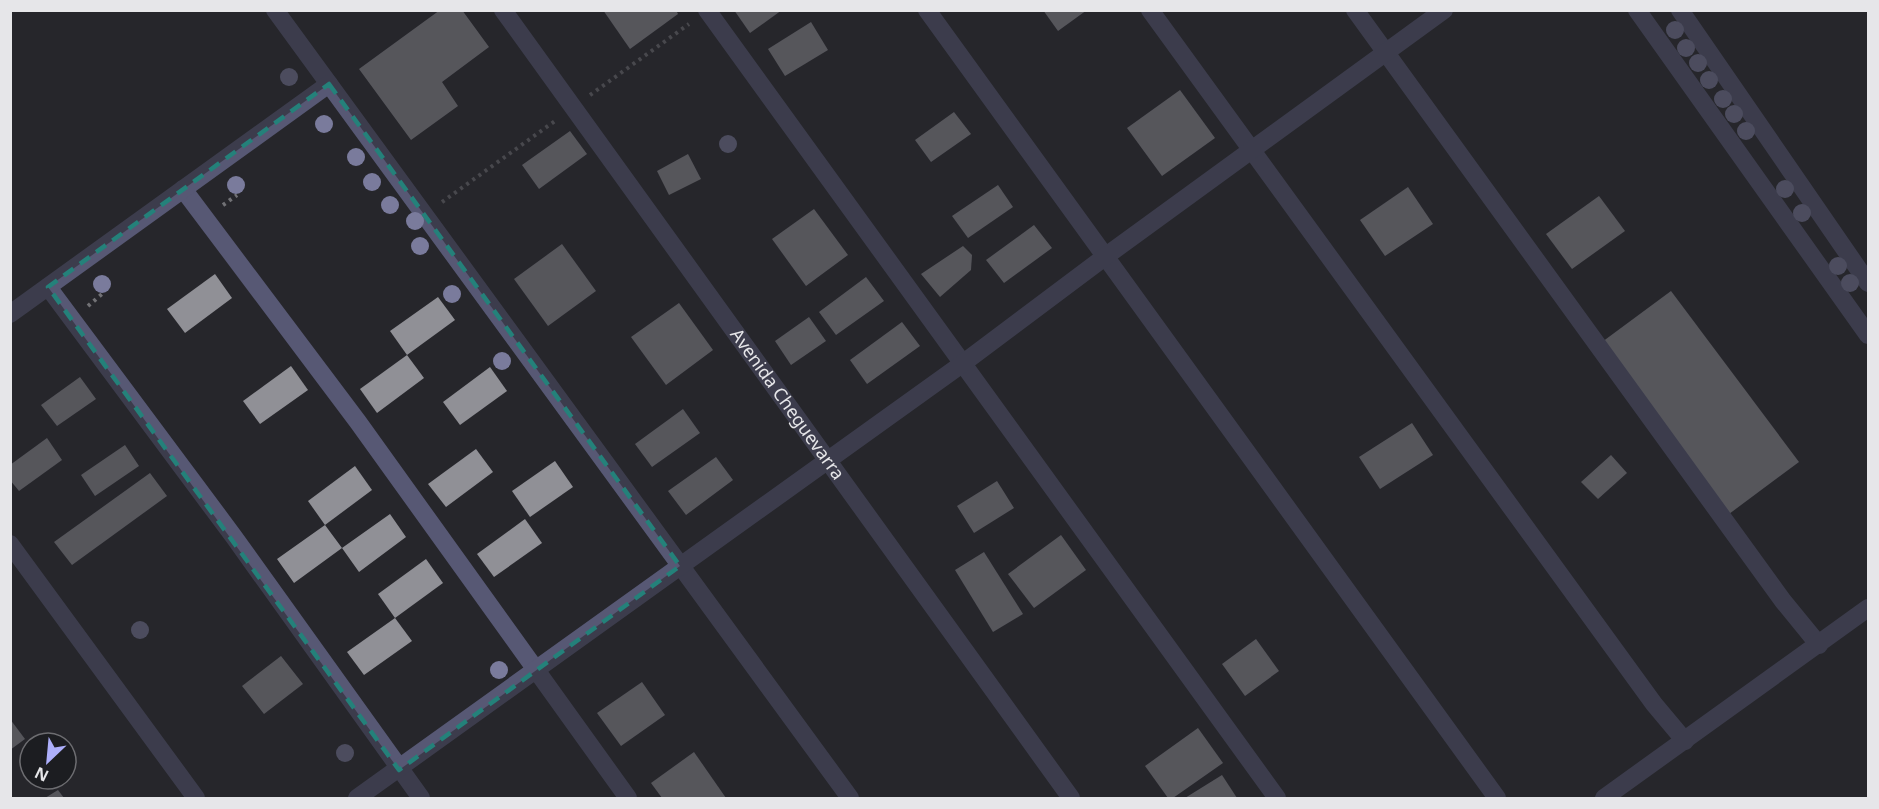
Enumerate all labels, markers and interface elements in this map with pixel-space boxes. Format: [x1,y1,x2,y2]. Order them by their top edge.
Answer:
street label: Avenida Cheguevarra [725,323,851,484]
north arrow [18,731,78,791]
text: N [31,762,52,787]

